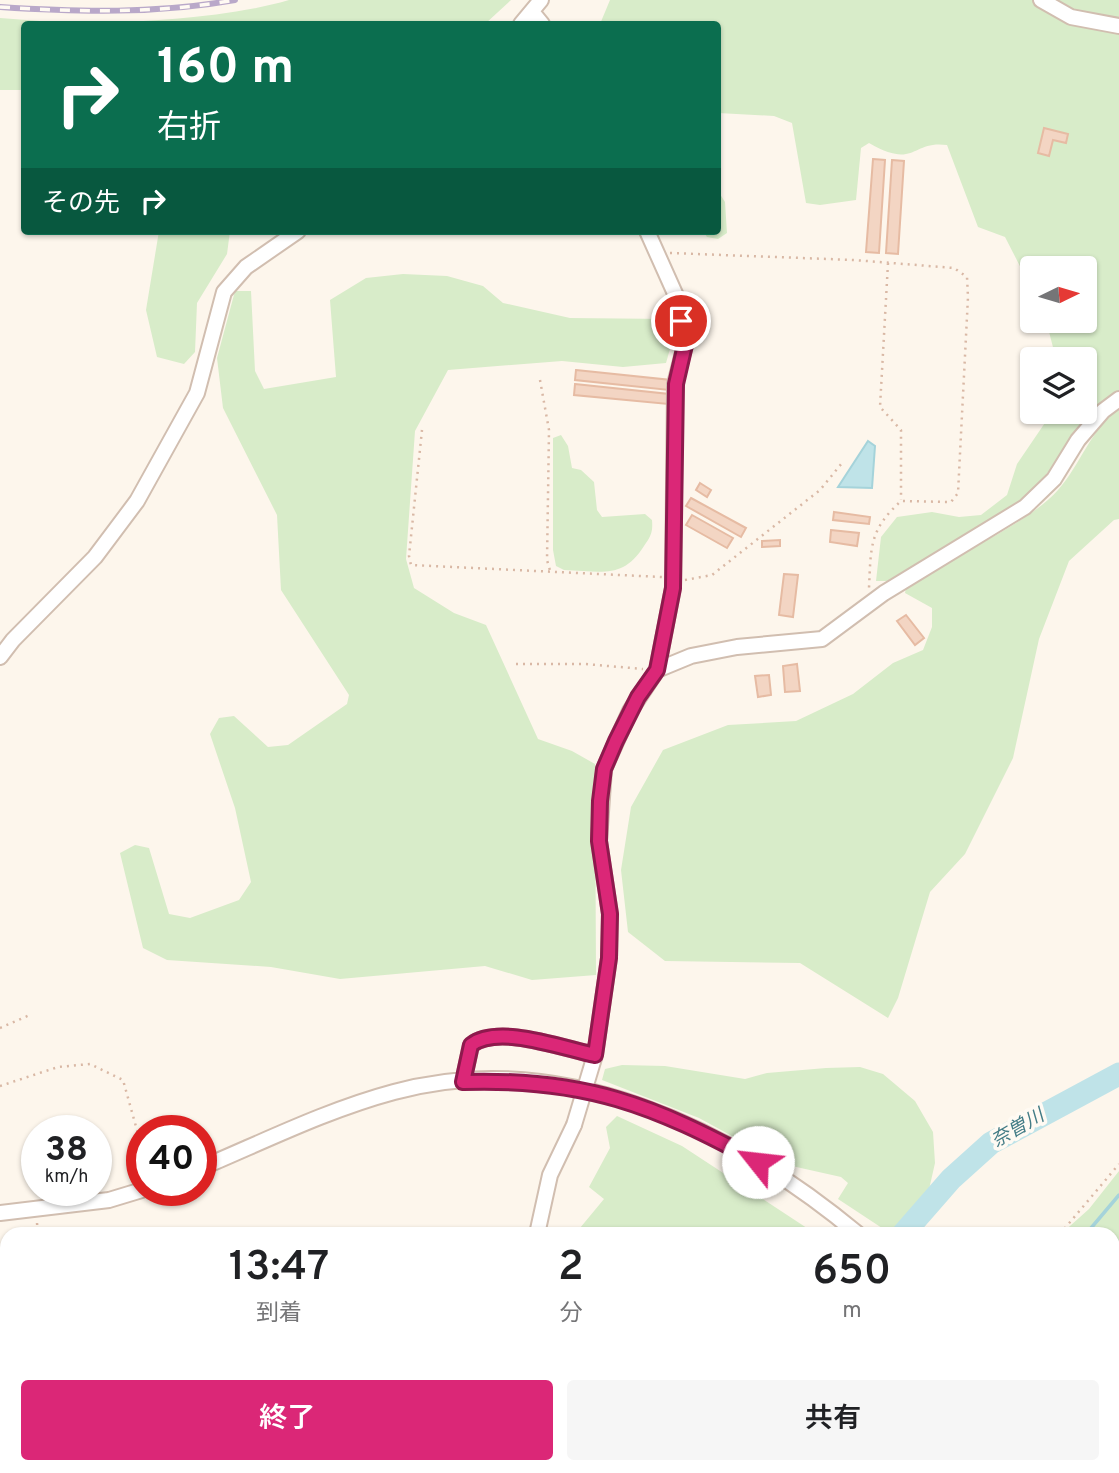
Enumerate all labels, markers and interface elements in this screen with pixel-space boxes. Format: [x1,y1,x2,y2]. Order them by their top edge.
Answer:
text: 160 m [157,39,294,101]
icon: right [42,49,133,140]
text: 右折 [157,109,221,149]
icon: right [134,182,172,220]
text: その先 [42,188,120,221]
north arrow [1020,256,1097,332]
map controls [1020,256,1097,424]
pin [651,291,711,351]
icon: arrive [662,302,700,340]
button: layers [1020,347,1097,424]
water label: 奈曽川 [987,1103,1050,1154]
speed limit sign: 40 [126,1115,217,1206]
position arrow [721,1125,795,1199]
text: 38 [45,1129,88,1173]
text: km/h [45,1166,88,1189]
text: 13:47 [229,1242,329,1295]
text: 2 [558,1242,584,1295]
text: 650 [813,1246,891,1299]
text: m [842,1297,862,1326]
text: 到着 [256,1300,302,1329]
text: 分 [559,1300,582,1329]
button: 終了 [21,1380,553,1460]
button: 共有 [567,1380,1099,1460]

